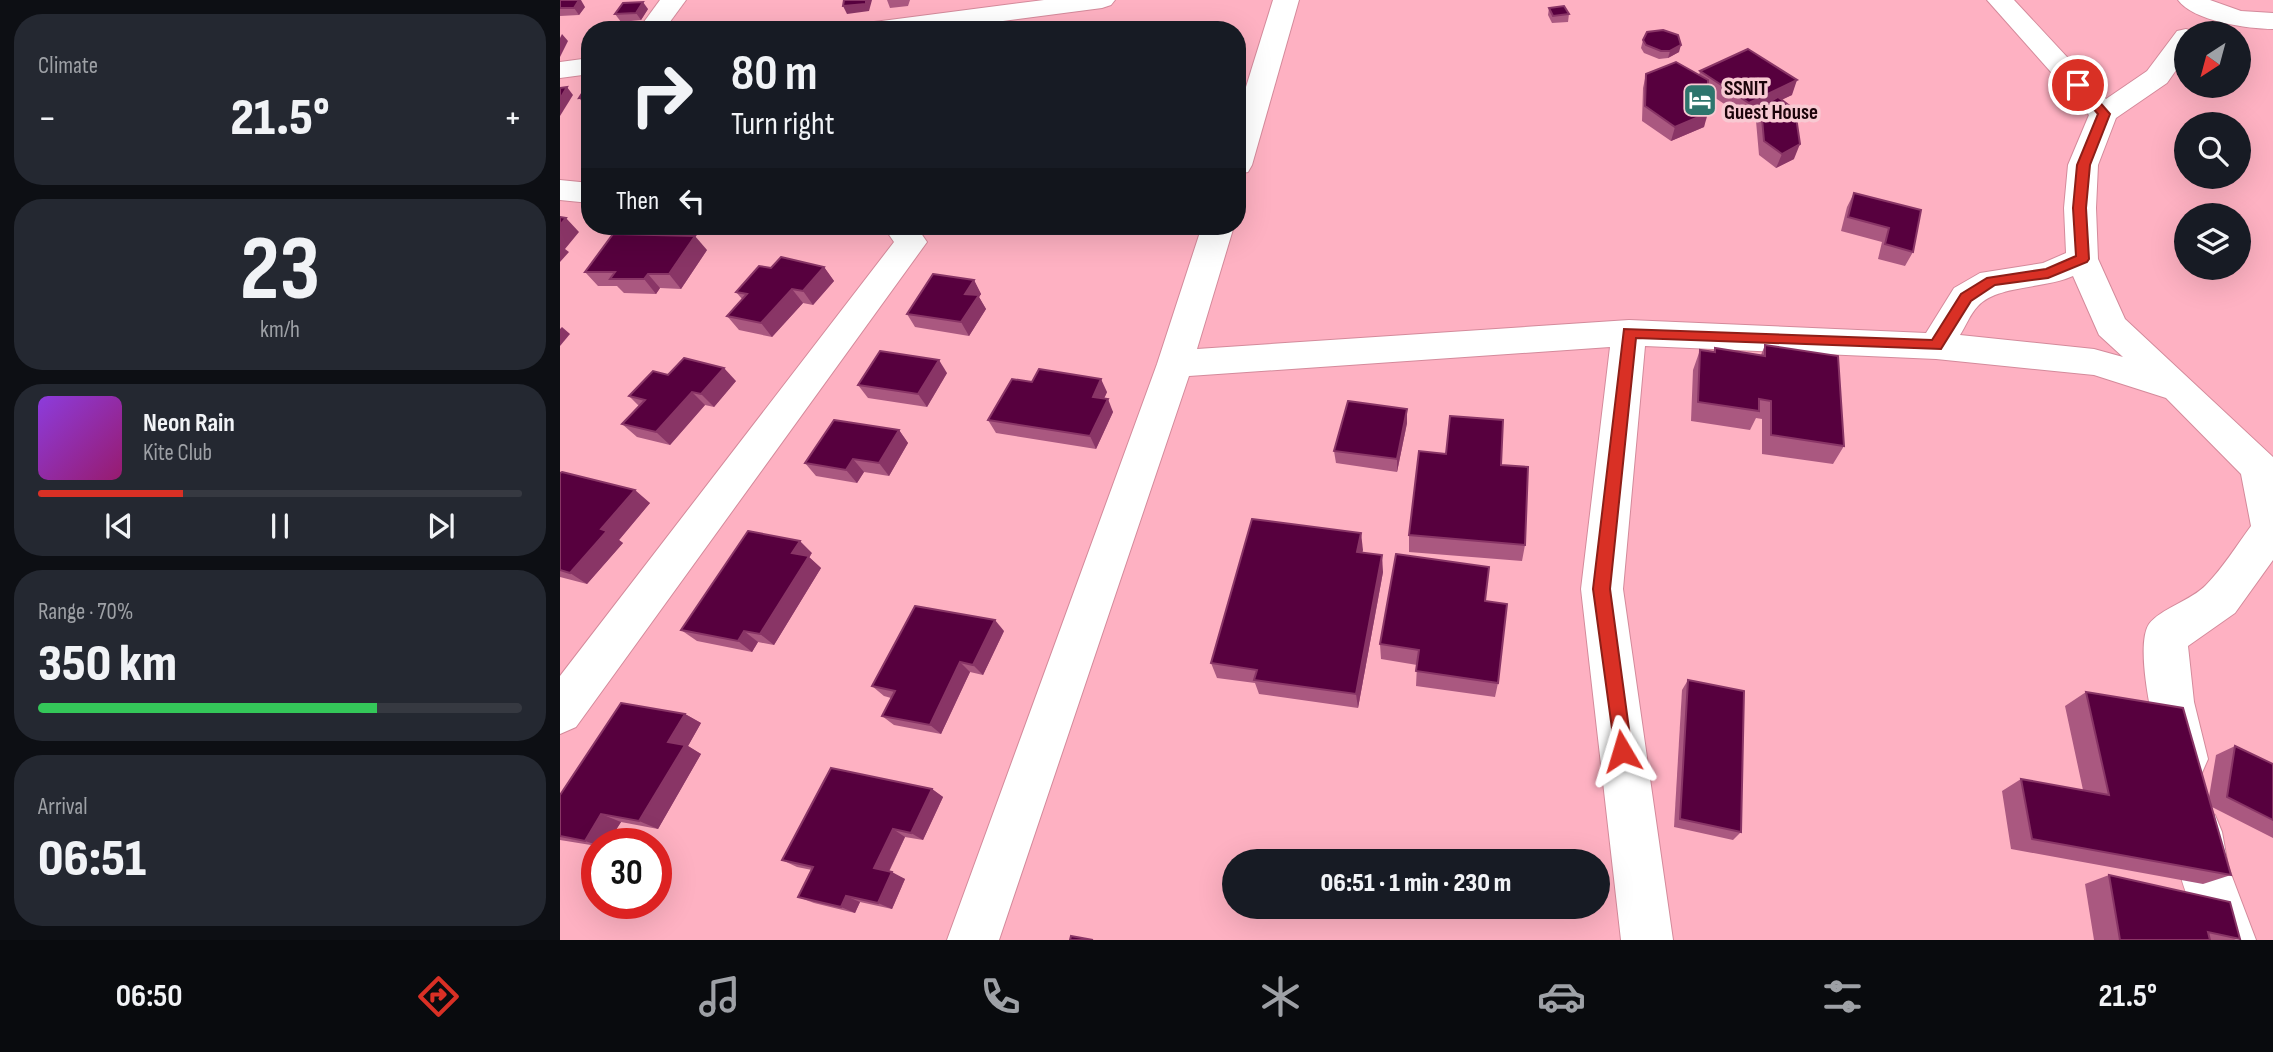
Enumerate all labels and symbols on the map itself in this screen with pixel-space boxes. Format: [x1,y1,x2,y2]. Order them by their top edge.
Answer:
north arrow [2174,21,2250,98]
pin [2048,55,2108,115]
place label: SSNIT Guest House [1724,76,1818,125]
hotel icon: SSNIT Guest House [1681,81,1719,119]
position arrow [1585,714,1659,788]
speed limit sign: 30 [581,828,672,919]

